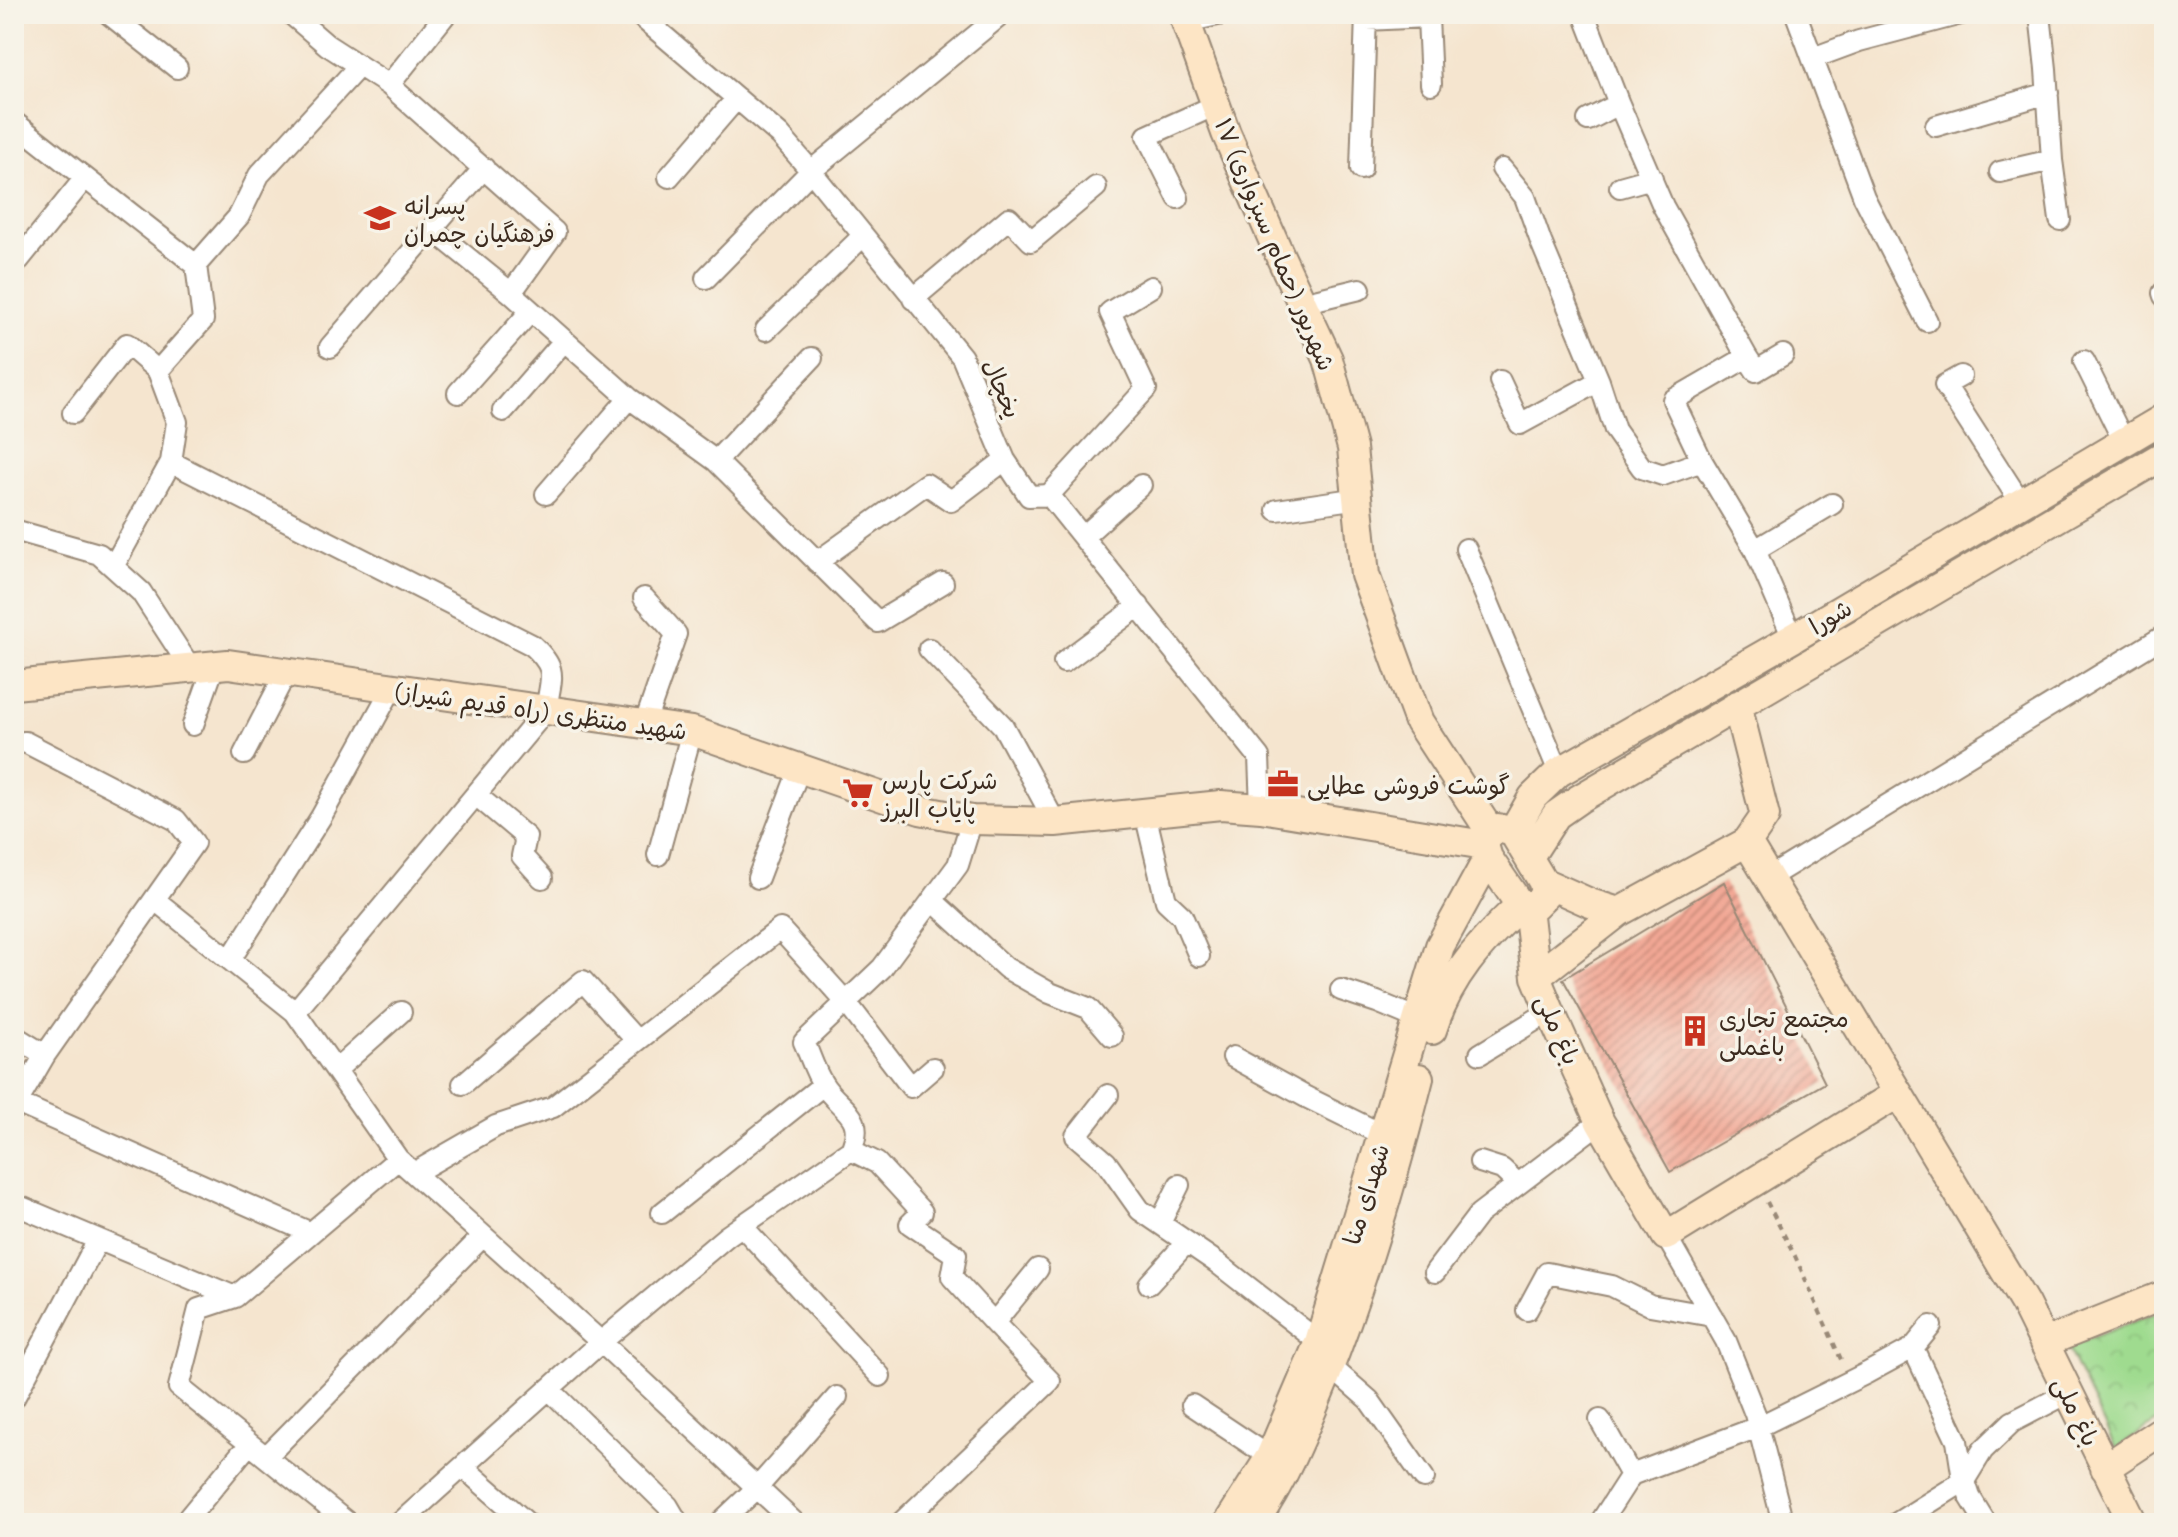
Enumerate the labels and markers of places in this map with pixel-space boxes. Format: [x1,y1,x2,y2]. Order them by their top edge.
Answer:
place label: پسرانه فرهنگیان چمران [404,189,555,249]
school or university icon: پسرانه فرهنگیان چمران [363,201,397,235]
place label: شرکت پارس پایاب البرز [880,764,998,824]
office icon: گوشت فروشی عطایی [1266,767,1300,801]
place label: گوشت فروشی عطایی [1307,769,1510,801]
supermarket icon: شرکت پارس پایاب البرز [841,776,875,810]
place label: مجتمع تجاری باغملی [1719,1002,1849,1062]
building icon: مجتمع تجاری باغملی [1678,1014,1712,1048]

